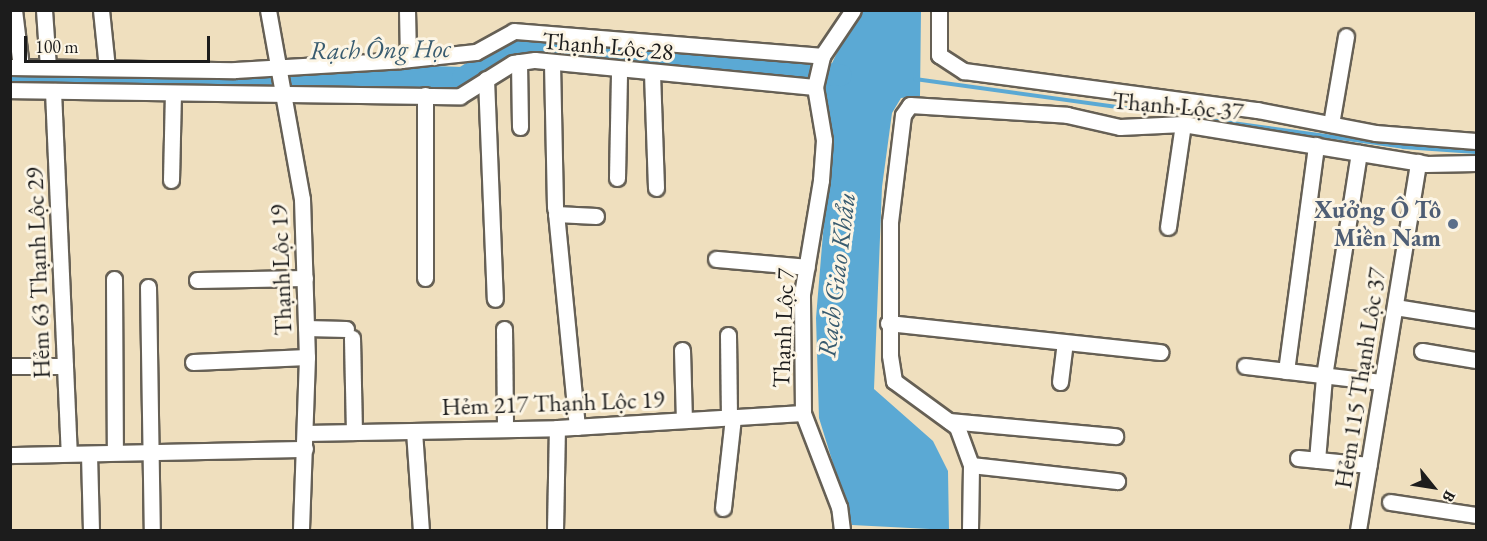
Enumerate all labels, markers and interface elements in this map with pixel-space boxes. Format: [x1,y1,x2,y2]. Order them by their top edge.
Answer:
scale bar [27,24,213,62]
street label: Thạnh Lộc 28 [541,26,675,66]
water label: Rạch Ông Học [309,33,451,67]
text: 100 m [35,35,79,58]
street label: Thạnh Lộc 37 [1111,86,1245,126]
street label: Hẻm 63 Thạnh Lộc 29 [20,167,56,379]
water label: Rạch Giao Khẩu [811,191,863,359]
place label: Xưởng Ô Tô Miền Nam [1314,196,1441,252]
street label: Thạnh Lộc 19 [264,204,298,336]
marker: Xưởng Ô Tô Miền Nam [1446,217,1460,231]
street label: Hẻm 115 Thạnh Lộc 37 [1328,266,1392,490]
street label: Thạnh Lộc 7 [767,268,799,388]
street label: Hẻm 217 Thạnh Lộc 19 [441,385,665,421]
north arrow [1403,457,1463,517]
text: B [1437,487,1461,506]

